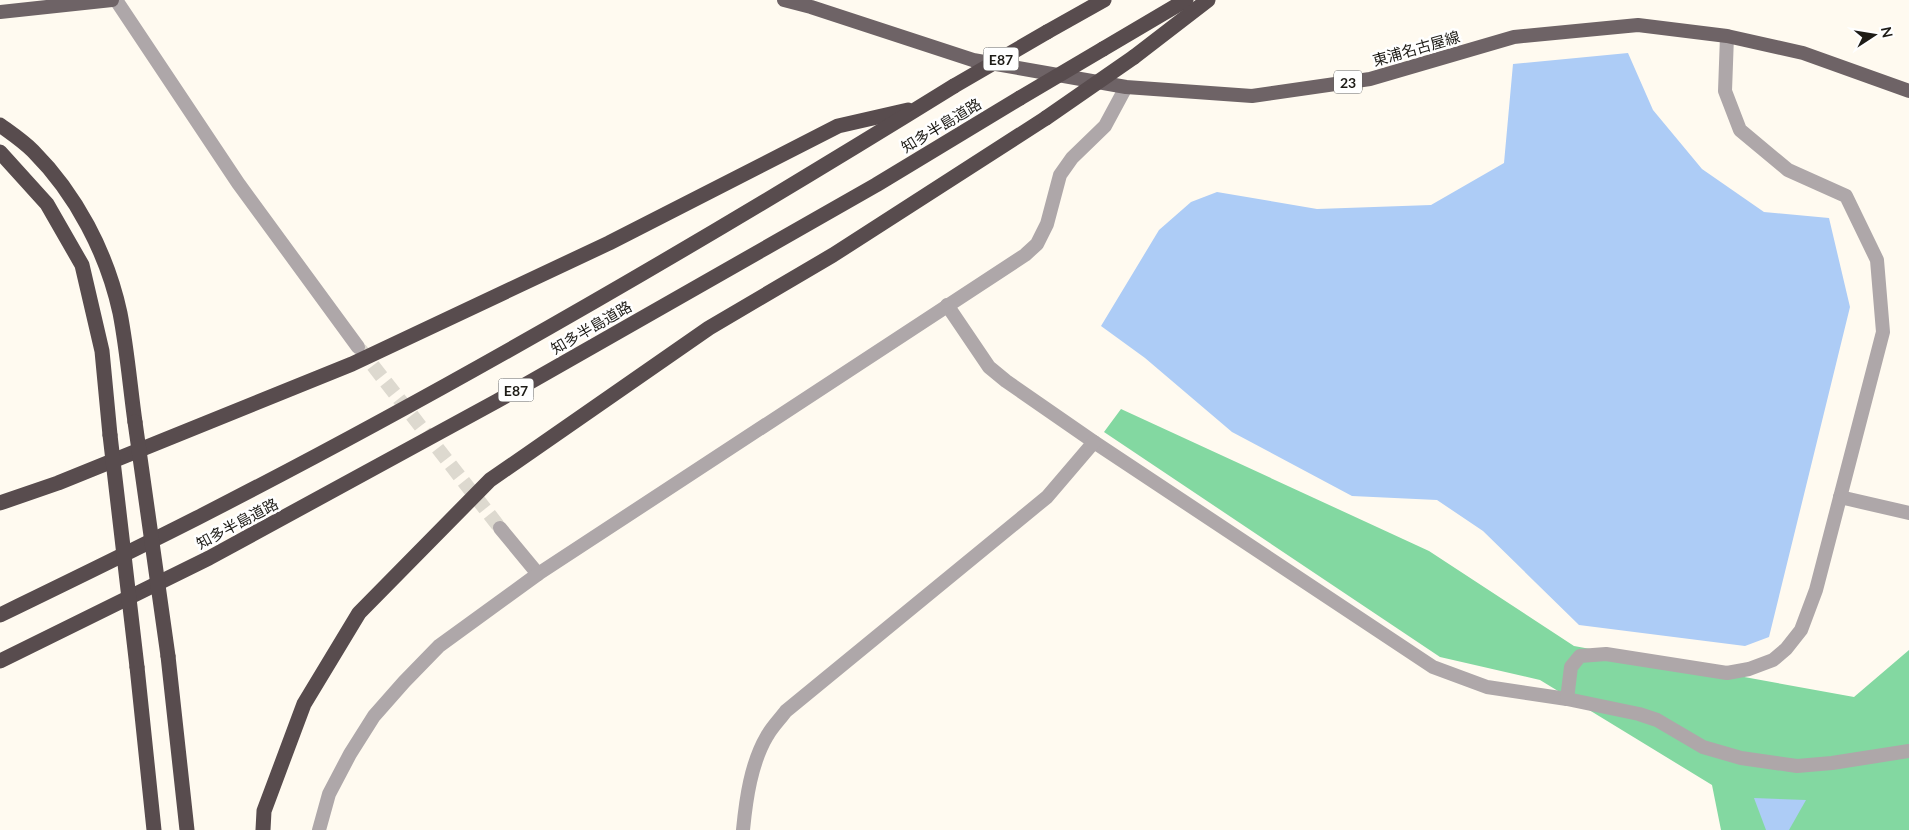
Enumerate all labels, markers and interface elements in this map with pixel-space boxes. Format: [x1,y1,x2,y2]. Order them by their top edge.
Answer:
north arrow [1849,10,1899,60]
text: N [1878,25,1897,39]
street label: 東浦名古屋線 [1370,27,1462,69]
road number: E87 [984,48,1018,70]
road number: 23 [1334,70,1362,94]
street label: 知多半島道路 [898,94,984,156]
street label: 知多半島道路 [548,297,634,357]
road number: E87 [498,378,534,402]
street label: 知多半島道路 [193,494,281,552]

